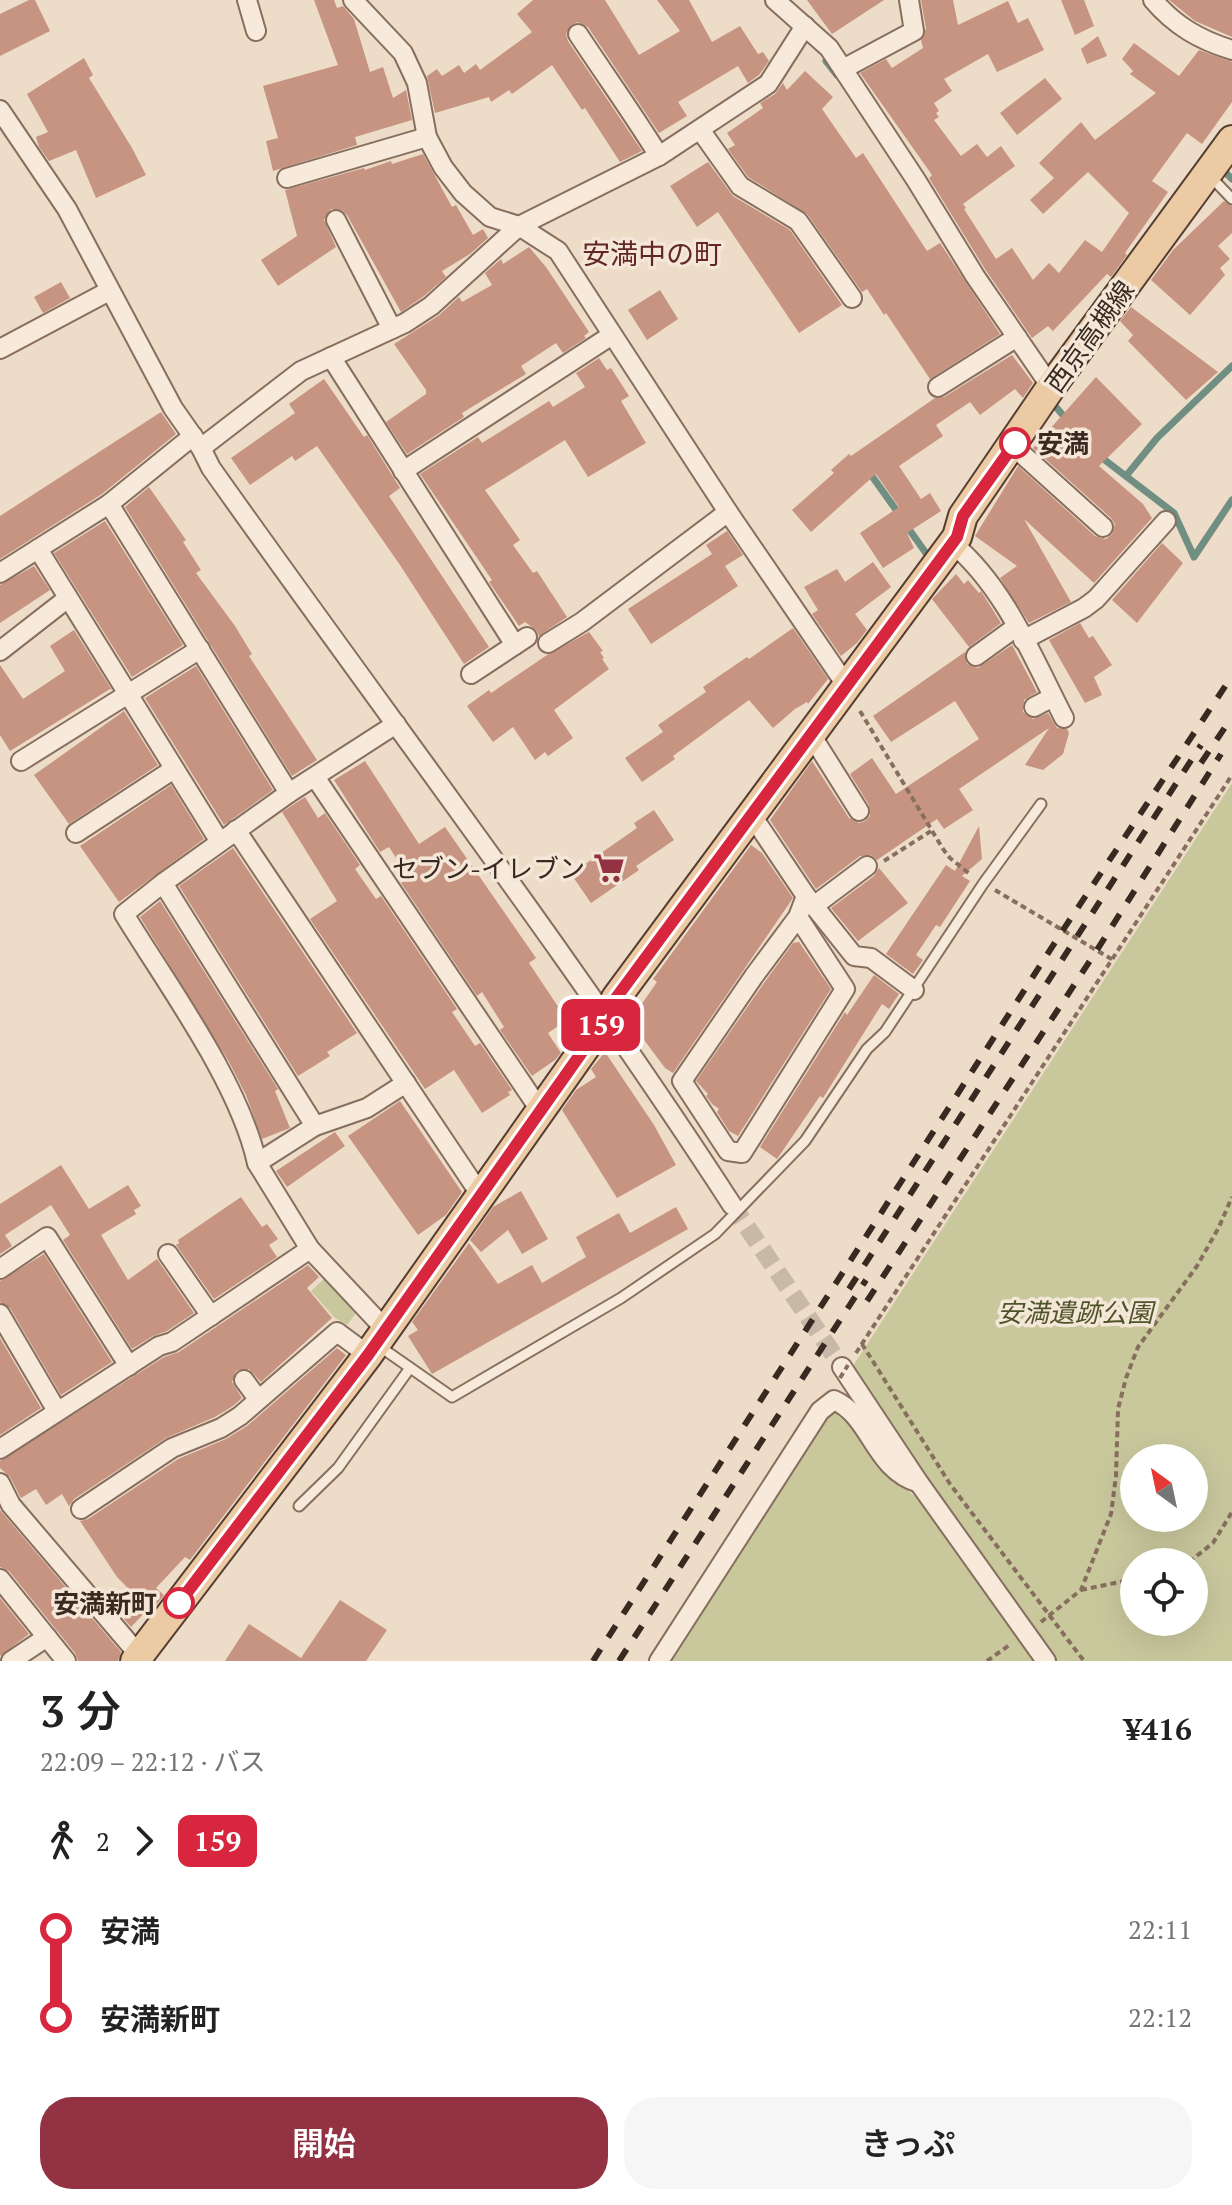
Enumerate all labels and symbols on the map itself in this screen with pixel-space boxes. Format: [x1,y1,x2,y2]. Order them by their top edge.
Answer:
district label: 安満中の町 [582,235,722,272]
street label: 西京高槻線 [1037,273,1141,399]
place label: 安満 [1037,426,1089,460]
marker: 安満 [1000,428,1030,458]
place label: セブン-イレブン [392,851,585,885]
supermarket icon: セブン-イレブン [592,851,626,885]
line badge: 159 [555,999,647,1051]
park label: 安満遺跡公園 [997,1295,1157,1329]
north arrow [1120,1444,1208,1532]
place label: 安満新町 [53,1586,157,1620]
marker: 安満新町 [164,1588,194,1618]

